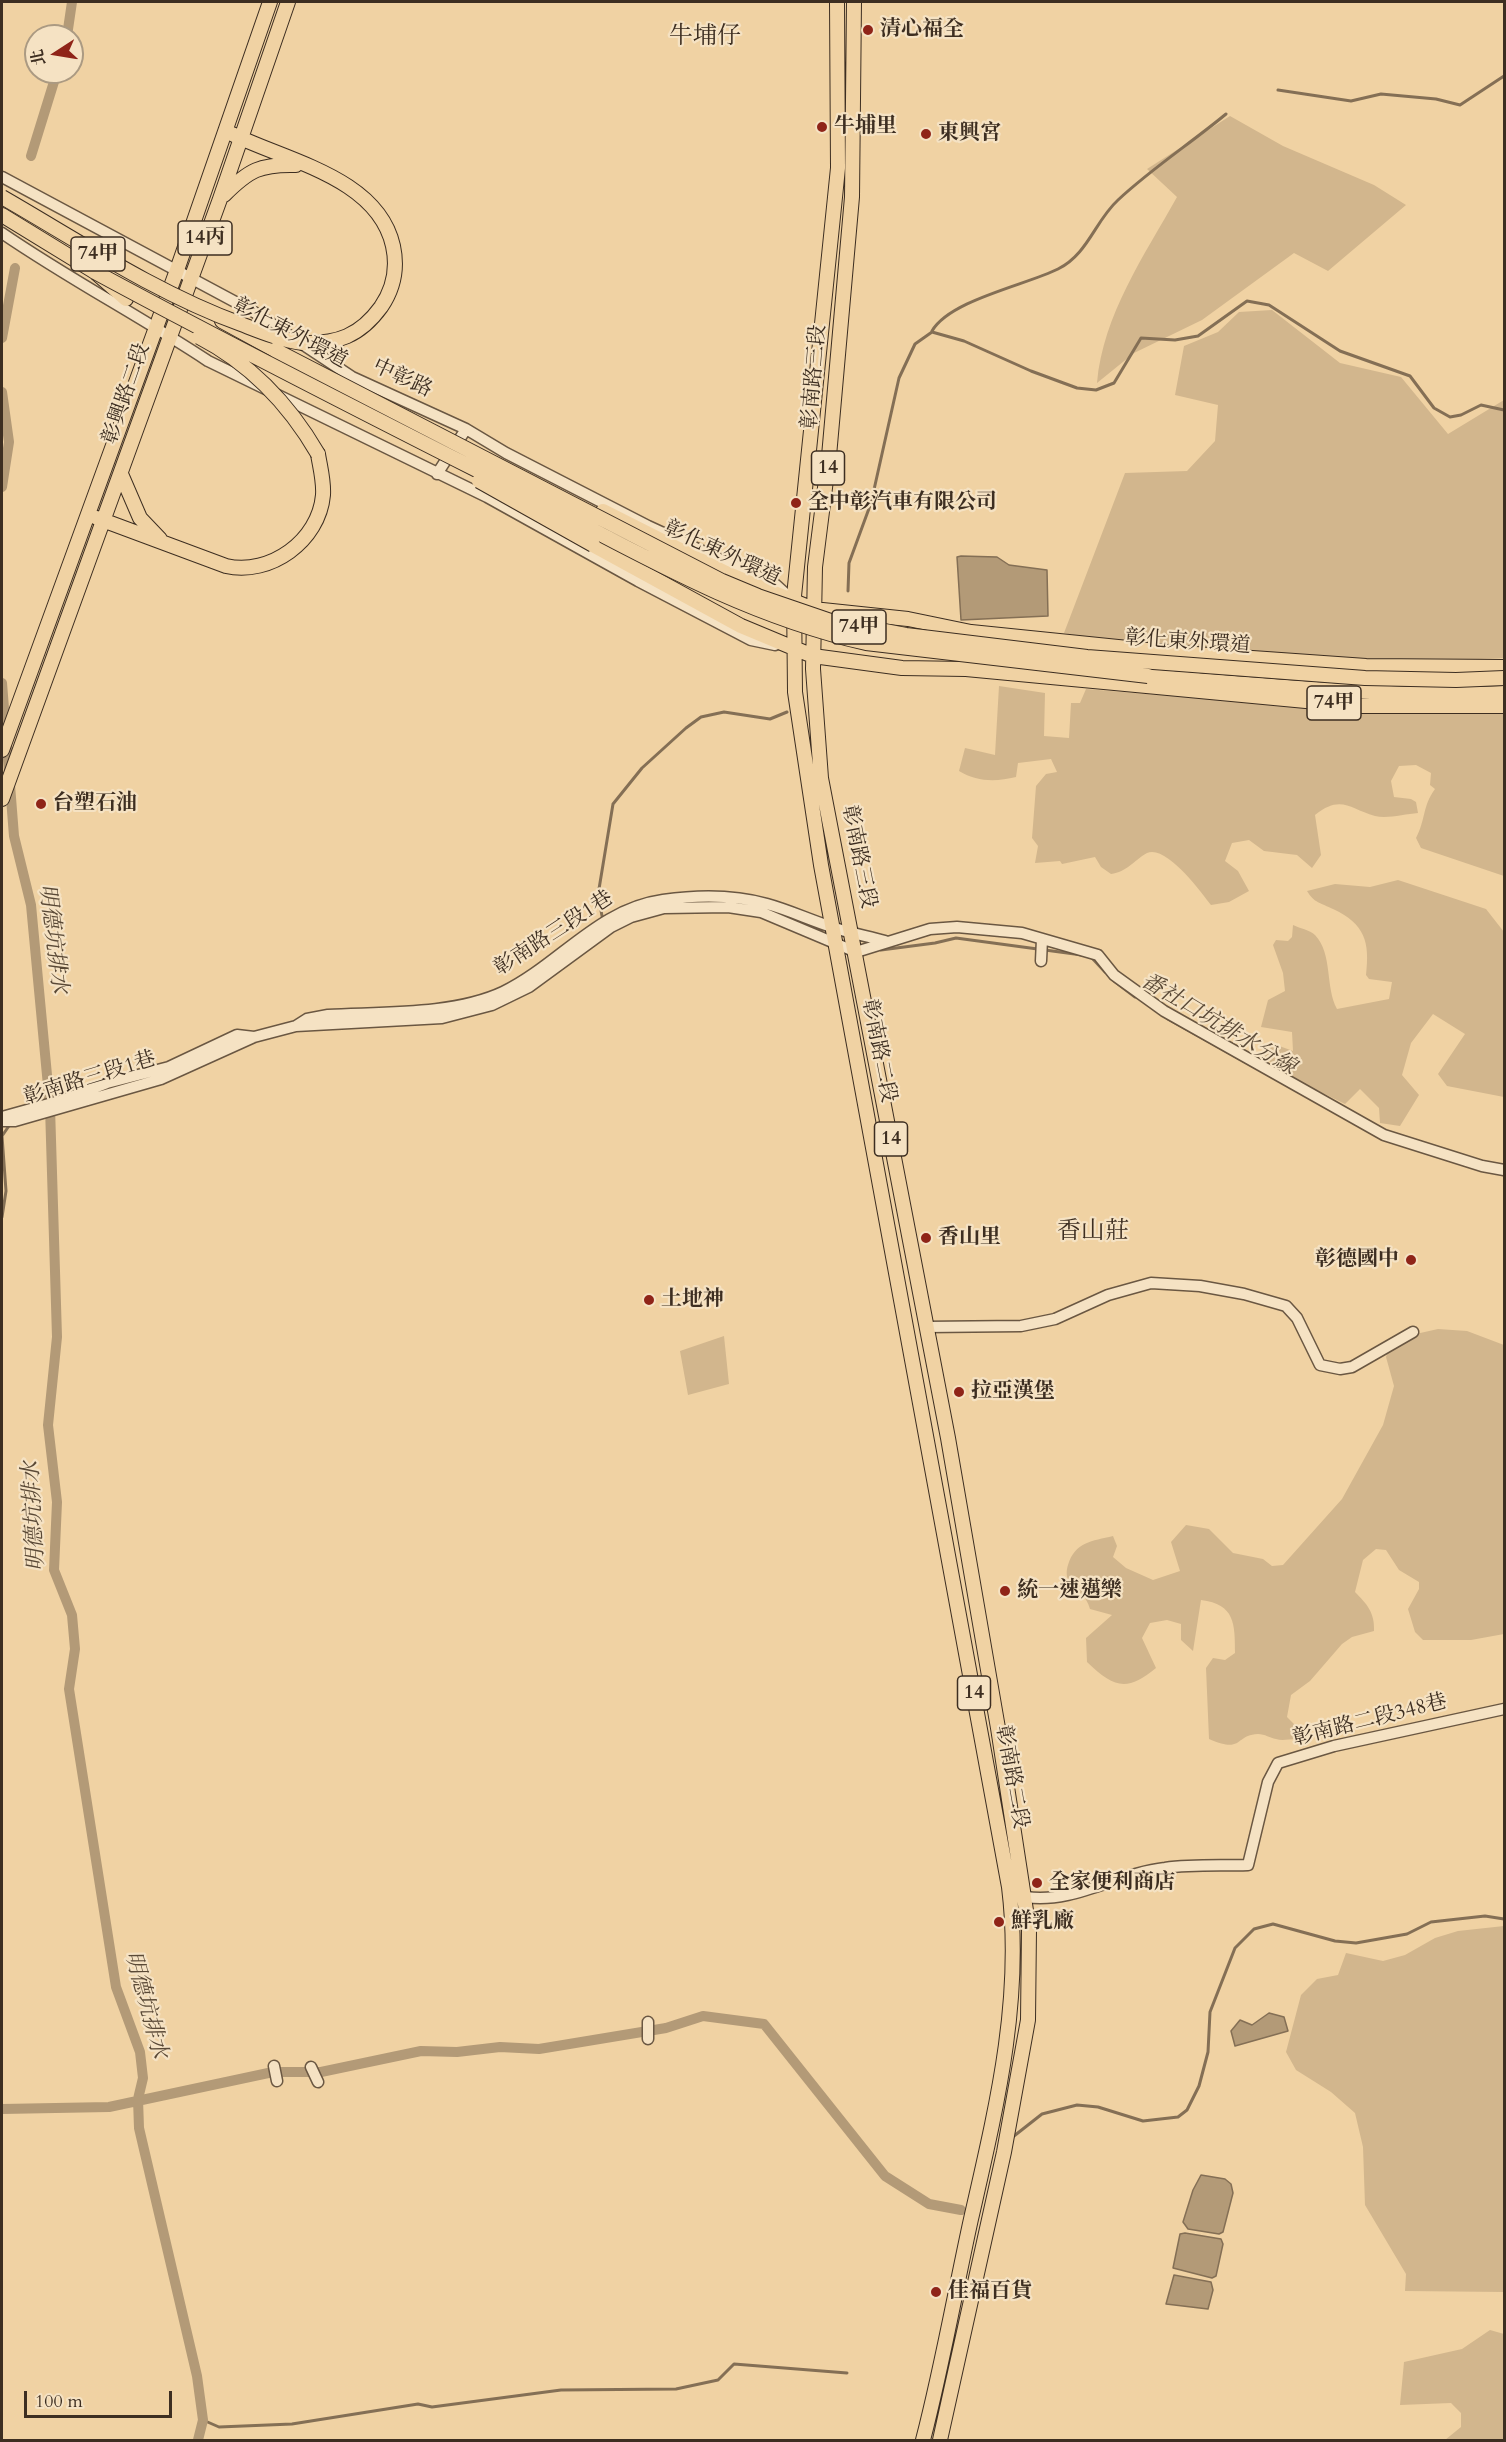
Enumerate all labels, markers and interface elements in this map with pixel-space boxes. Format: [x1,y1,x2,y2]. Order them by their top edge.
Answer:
place label: 清心福全 [880,17,964,43]
district label: 牛埔仔 [669,23,741,51]
marker: 清心福全 [861,23,875,37]
north arrow [24,24,84,84]
text: 北 [26,47,51,67]
place label: 牛埔里 [834,114,897,140]
marker: 牛埔里 [815,120,829,134]
place label: 東興宮 [938,121,1001,147]
marker: 東興宮 [919,127,933,141]
road number: 14丙 [178,221,232,255]
road number: 74甲 [71,237,125,271]
street label: 彰化東外環道 [228,293,352,375]
street label: 彰南路三段 [798,324,832,430]
street label: 彰興路二段 [98,340,156,448]
street label: 中彰路 [368,354,436,404]
road number: 14 [812,451,844,485]
place label: 全中彰汽車有限公司 [808,490,997,516]
marker: 全中彰汽車有限公司 [789,496,803,510]
street label: 彰化東外環道 [660,516,784,592]
road number: 74甲 [832,610,886,644]
street label: 彰化東外環道 [1124,626,1252,660]
road number: 74甲 [1307,686,1361,720]
place label: 台塑石油 [53,791,137,817]
marker: 台塑石油 [34,797,48,811]
street label: 彰南路三段 [836,803,880,911]
water label: 明德坑排水 [32,883,72,995]
street label: 彰南路三段1巷 [490,886,618,982]
water label: 番社口坑排水分線 [1136,968,1300,1082]
street label: 彰南路二段 [856,997,900,1105]
street label: 彰南路三段1巷 [21,1047,159,1111]
road number: 14 [874,1122,908,1156]
district label: 香山莊 [1057,1218,1129,1246]
place label: 香山里 [938,1225,1001,1251]
marker: 香山里 [919,1231,933,1245]
place label: 彰德國中 [1315,1247,1399,1273]
marker: 彰德國中 [1404,1253,1418,1267]
place label: 土地神 [661,1287,724,1313]
marker: 土地神 [642,1293,656,1307]
place label: 拉亞漢堡 [971,1379,1055,1405]
marker: 拉亞漢堡 [952,1385,966,1399]
water label: 明德坑排水 [19,1460,51,1572]
place label: 統一速邁樂 [1017,1578,1122,1604]
marker: 統一速邁樂 [998,1584,1012,1598]
road number: 14 [958,1676,990,1710]
street label: 彰南路二段348巷 [1290,1690,1450,1752]
street label: 彰南路二段 [989,1723,1033,1831]
place label: 全家便利商店 [1049,1870,1175,1896]
marker: 全家便利商店 [1030,1876,1044,1890]
place label: 鮮乳廠 [1011,1909,1074,1935]
marker: 鮮乳廠 [992,1915,1006,1929]
water label: 明德坑排水 [118,1948,172,2062]
place label: 佳福百貨 [948,2279,1032,2305]
marker: 佳福百貨 [929,2285,943,2299]
scale bar [27,2379,176,2417]
text: 100 m [35,2389,83,2414]

